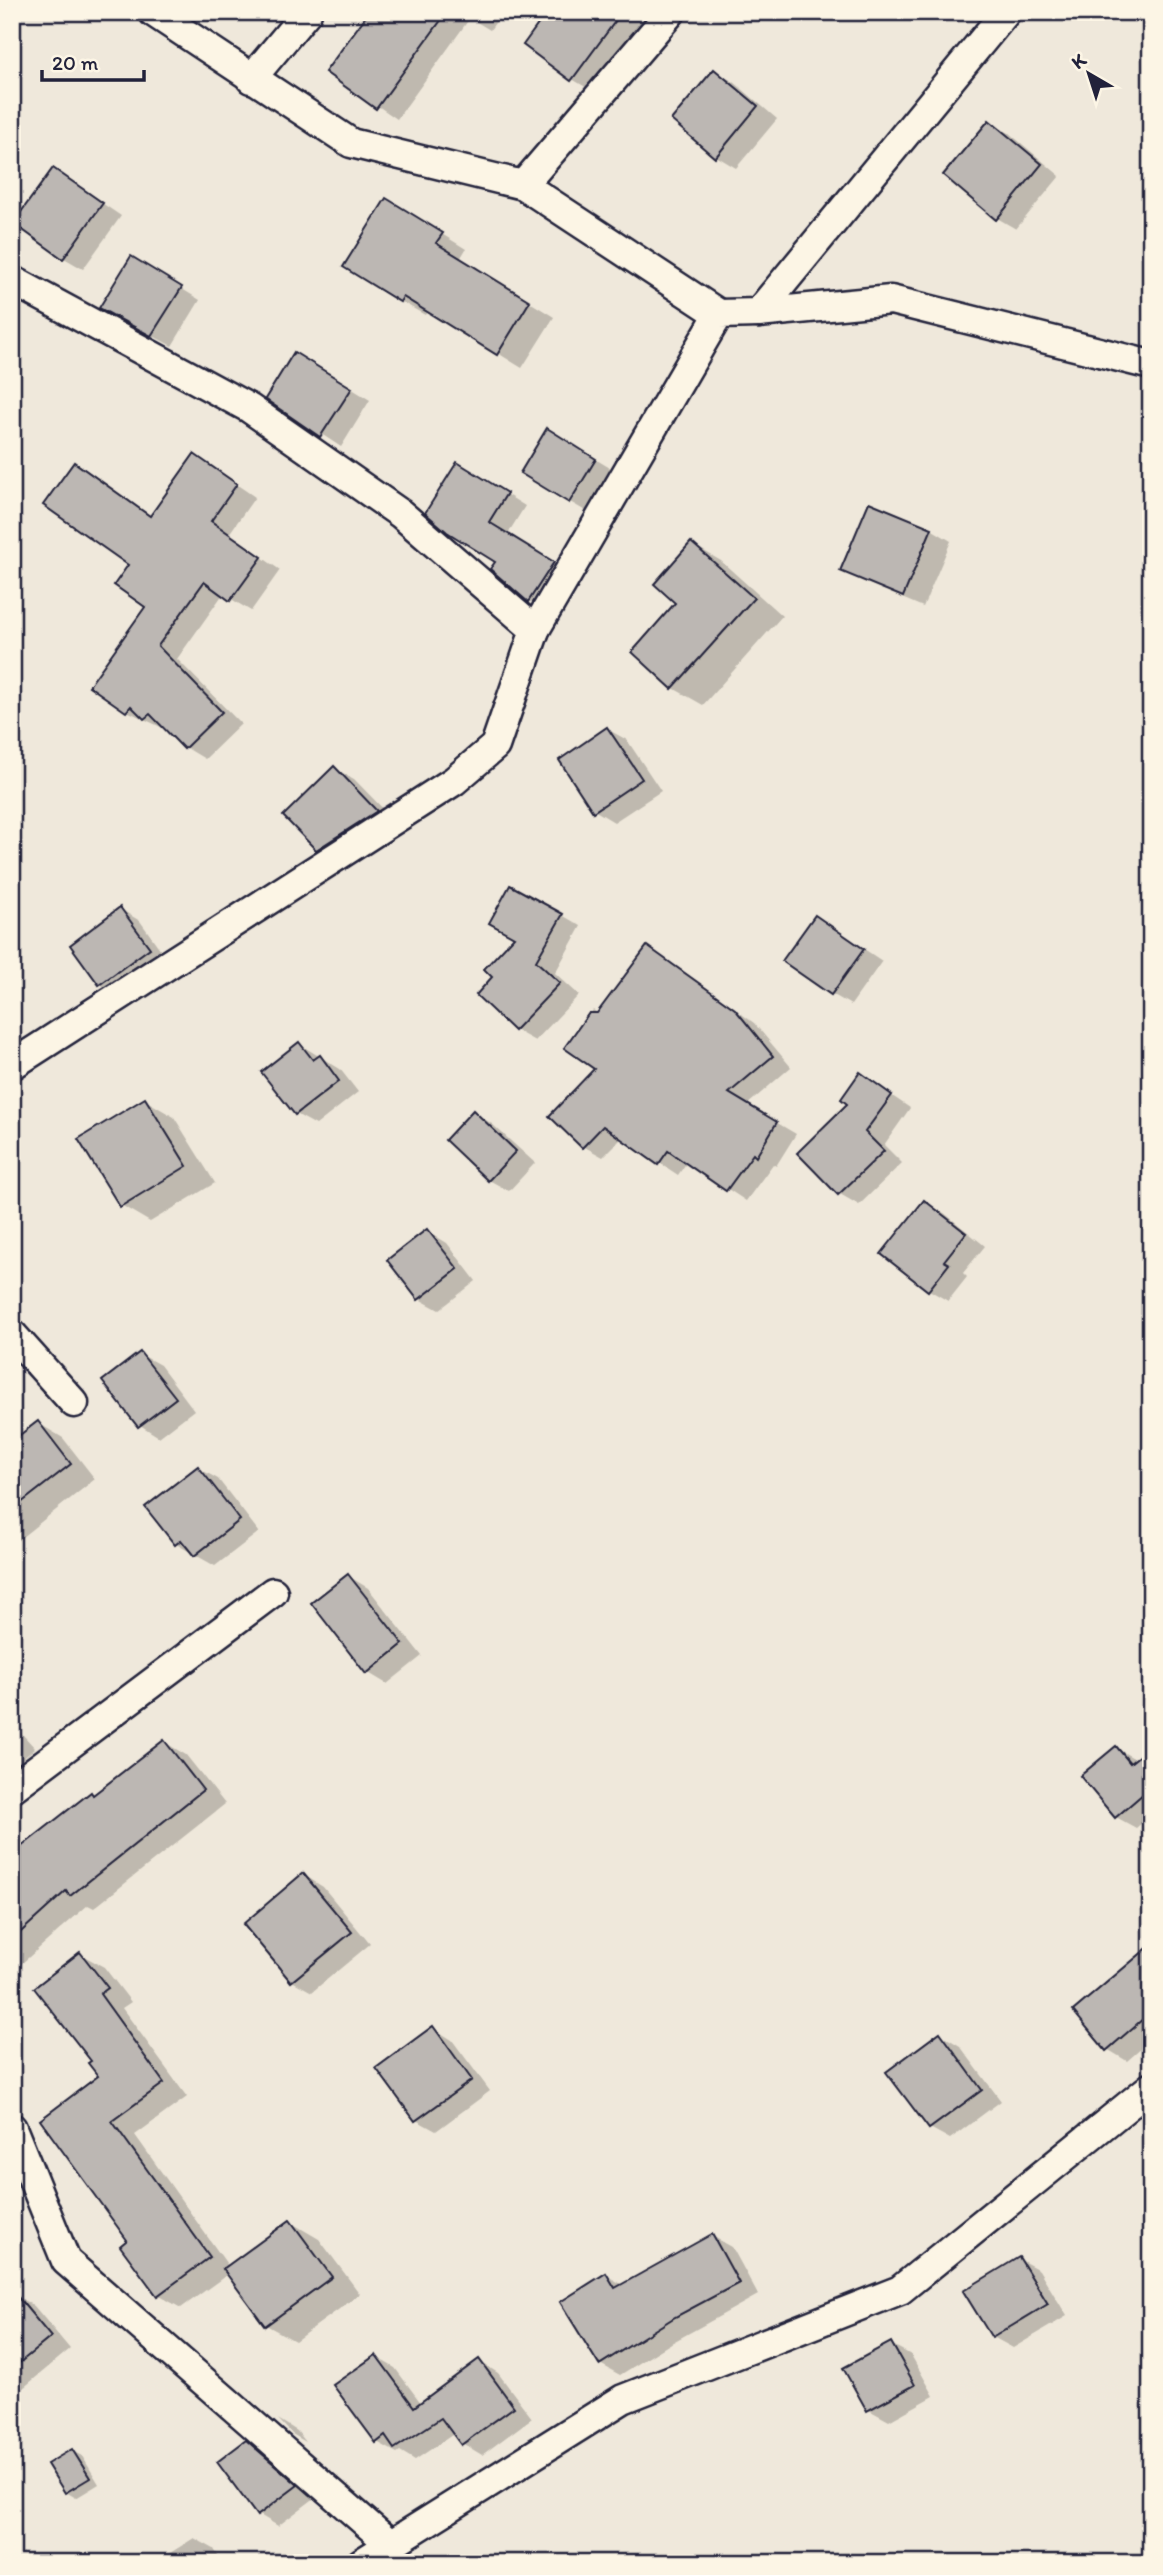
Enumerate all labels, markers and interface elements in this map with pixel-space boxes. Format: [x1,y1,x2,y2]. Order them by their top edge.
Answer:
scale bar [42,38,144,82]
north arrow [1054,38,1124,108]
text: K [1067,48,1091,74]
text: 20 m [52,50,99,75]

